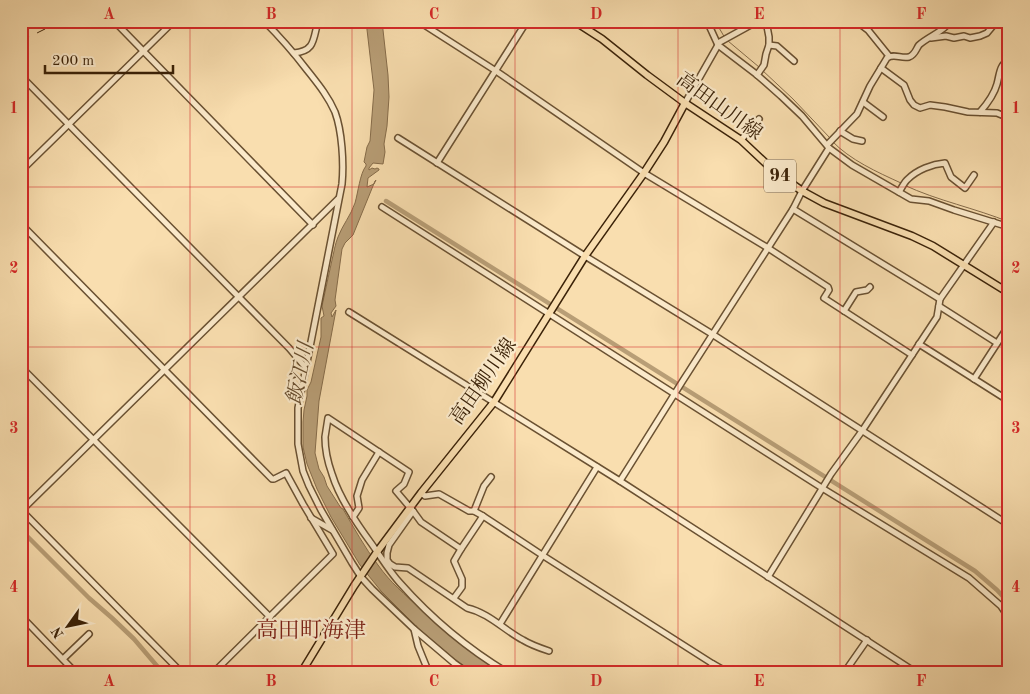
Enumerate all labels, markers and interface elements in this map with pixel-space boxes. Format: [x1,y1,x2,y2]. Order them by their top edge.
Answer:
text: A [103,7,115,23]
text: B [265,7,277,23]
text: C [429,7,439,23]
text: D [590,7,602,23]
text: E [753,7,765,23]
text: F [916,7,927,23]
scale bar [45,42,172,74]
text: 200 m [52,54,94,69]
street label: 高田山川線 [673,68,767,144]
text: 1 [9,101,19,117]
text: 1 [1011,101,1021,117]
road number: 94 [764,160,796,192]
text: 2 [9,261,19,277]
text: 2 [1011,261,1021,277]
street label: 高田柳川線 [445,334,521,429]
water label: 飯江川 [282,339,318,407]
text: 3 [9,421,19,437]
text: 3 [1011,421,1021,437]
text: 4 [9,580,19,596]
text: 4 [1011,580,1021,596]
north arrow [42,602,92,652]
district label: 高田町海津 [256,618,366,642]
text: N [49,624,67,641]
text: A [103,674,115,690]
text: B [265,674,277,690]
text: C [429,674,439,690]
text: D [590,674,602,690]
text: E [753,674,765,690]
text: F [916,674,927,690]

